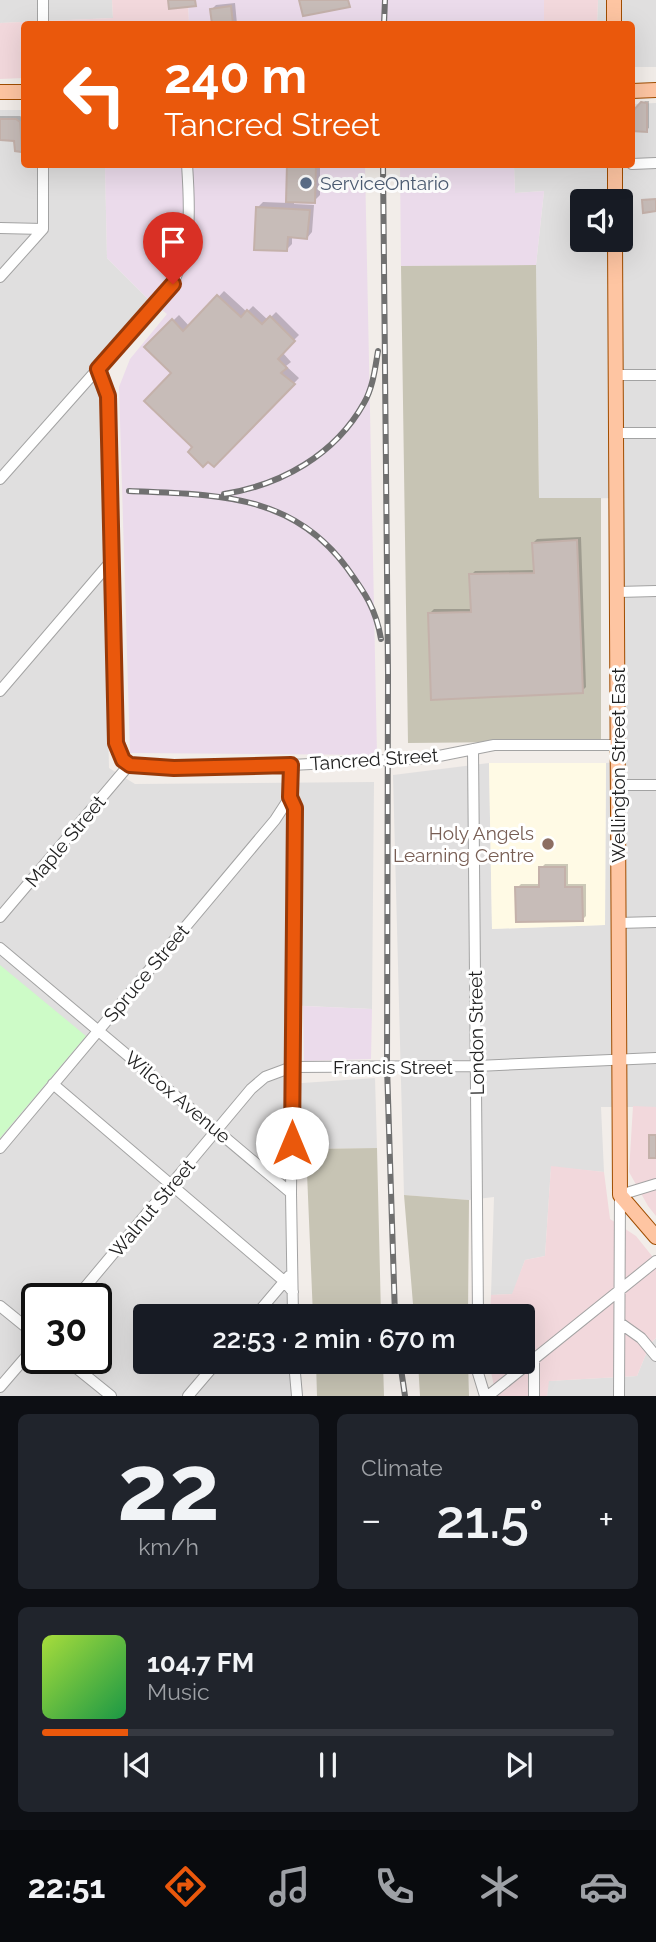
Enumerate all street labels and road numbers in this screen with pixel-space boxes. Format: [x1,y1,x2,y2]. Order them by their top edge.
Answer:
street label: Wellington Street East [607,667,629,863]
street label: Tancred Street [309,744,439,774]
street label: Maple Street [20,790,110,891]
street label: Spruce Street [99,919,193,1026]
street label: London Street [464,970,488,1096]
street label: Wilcox Avenue [121,1047,235,1147]
street label: Francis Street [333,1056,454,1078]
street label: Walnut Street [105,1154,200,1261]

